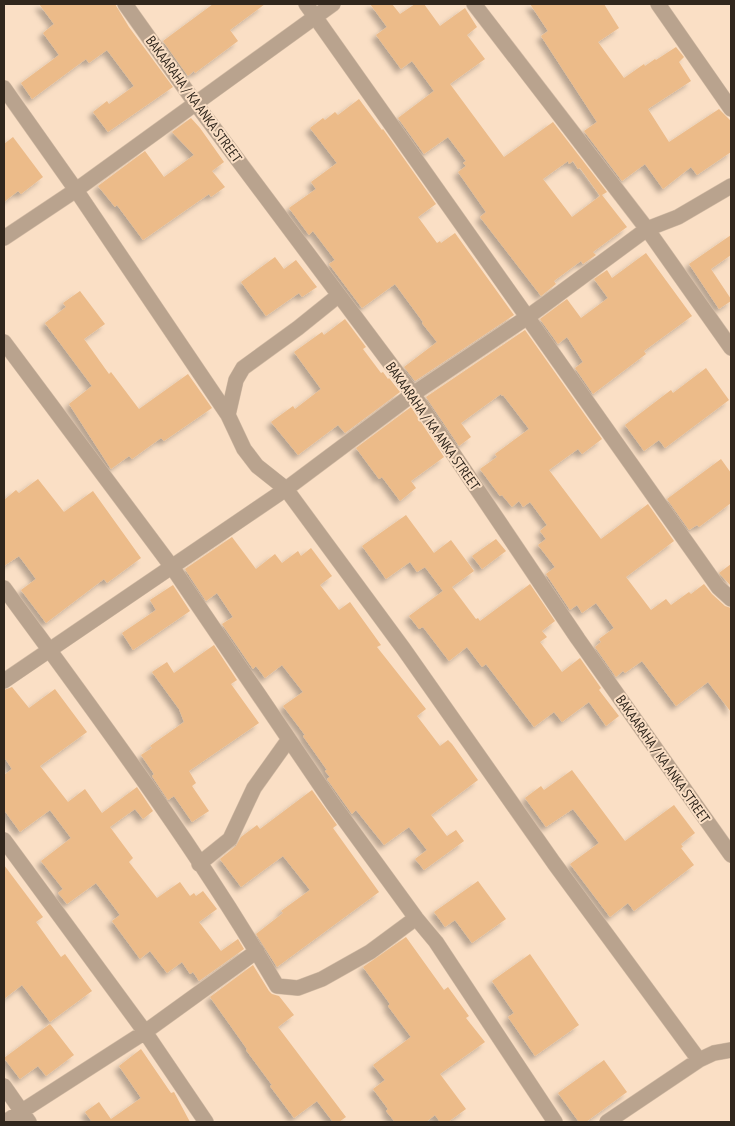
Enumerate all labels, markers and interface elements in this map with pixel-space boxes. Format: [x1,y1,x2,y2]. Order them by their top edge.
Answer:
street label: BAKAARAHA / KA ANKA STREET [142,32,246,166]
street label: BAKAARAHA / KA ANKA STREET [382,359,484,494]
street label: BAKAARAHA / KA ANKA STREET [612,692,714,827]

